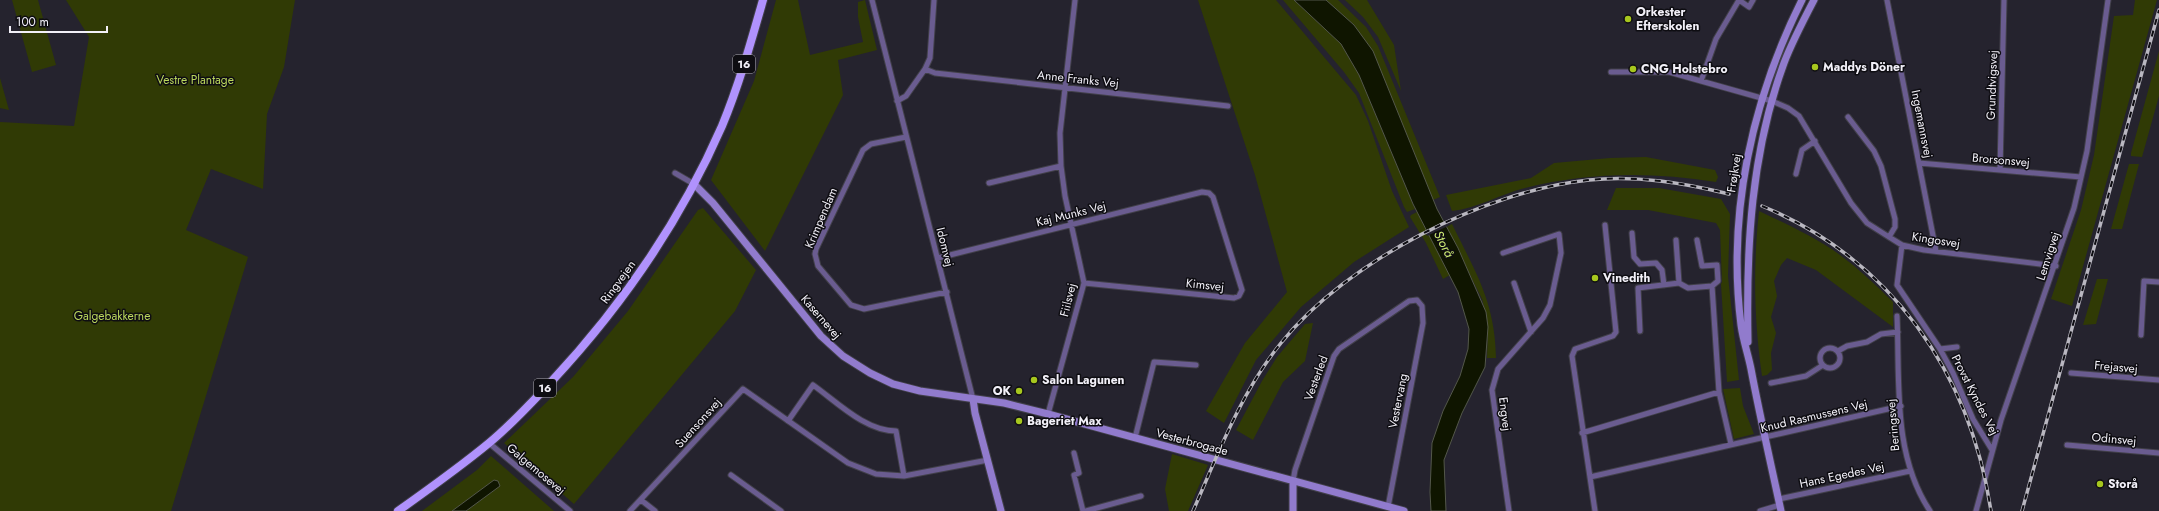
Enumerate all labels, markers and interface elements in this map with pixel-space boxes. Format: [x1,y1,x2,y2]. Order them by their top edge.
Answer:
place label: Orkester Efterskolen [1636,3,1699,35]
scale bar [10,8,107,34]
text: 100 m [16,13,49,31]
marker: Orkester Efterskolen [1623,14,1633,24]
street label: Grundtvigsvej [1982,50,2002,120]
road number: 16 [733,55,755,73]
place label: Maddys Döner [1823,58,1905,76]
place label: CNG Holstebro [1641,60,1727,78]
marker: Maddys Döner [1810,62,1820,72]
marker: CNG Holstebro [1628,64,1638,74]
street label: Anne Franks Vej [1036,66,1120,92]
park label: Vestre Plantage [156,71,234,89]
street label: Ingemannsvej [1907,88,1937,160]
street label: Brorsonsvej [1971,149,2031,171]
street label: Frøjkvej [1722,152,1746,194]
street label: Krimpendam [800,185,842,251]
street label: Kaj Munks Vej [1034,197,1108,231]
street label: Idomvej [931,225,959,269]
water label: Storå [1429,227,1459,261]
street label: Kingosvej [1911,227,1961,253]
street label: Lemvigvej [2032,229,2064,283]
street label: Ringvejen [596,257,640,307]
place label: Vinedith [1602,269,1650,287]
marker: Vinedith [1590,273,1600,283]
street label: Kimsvej [1185,274,1225,296]
street label: Fiilsvej [1055,281,1081,319]
street label: Kasernevej [796,291,846,343]
park label: Galgebakkerne [74,307,150,325]
street label: Provst Kyndes Vej [1947,351,2003,439]
street label: Vesterled [1300,353,1332,403]
street label: Frejasvej [2093,356,2139,378]
place label: Salon Lagunen [1042,371,1125,389]
street label: Vestervang [1384,372,1412,430]
marker: Salon Lagunen [1029,375,1039,385]
road number: 16 [534,379,556,397]
place label: OK [993,382,1012,400]
marker: OK [1014,386,1024,396]
street label: Suensonsvej [671,394,725,452]
street label: Knud Rasmussens Vej [1759,395,1869,437]
street label: Engvej [1494,396,1516,432]
street label: Beringsvej [1882,398,1904,452]
place label: Bageriet Max [1027,412,1102,430]
marker: Bageriet Max [1014,416,1024,426]
street label: Vesterbrogade [1154,424,1230,460]
street label: Odinsvej [2091,428,2137,450]
street label: Galgemosevej [503,439,569,499]
street label: Hans Egedes Vej [1798,457,1886,493]
place label: Storå [2108,475,2138,493]
marker: Storå [2095,479,2105,489]

